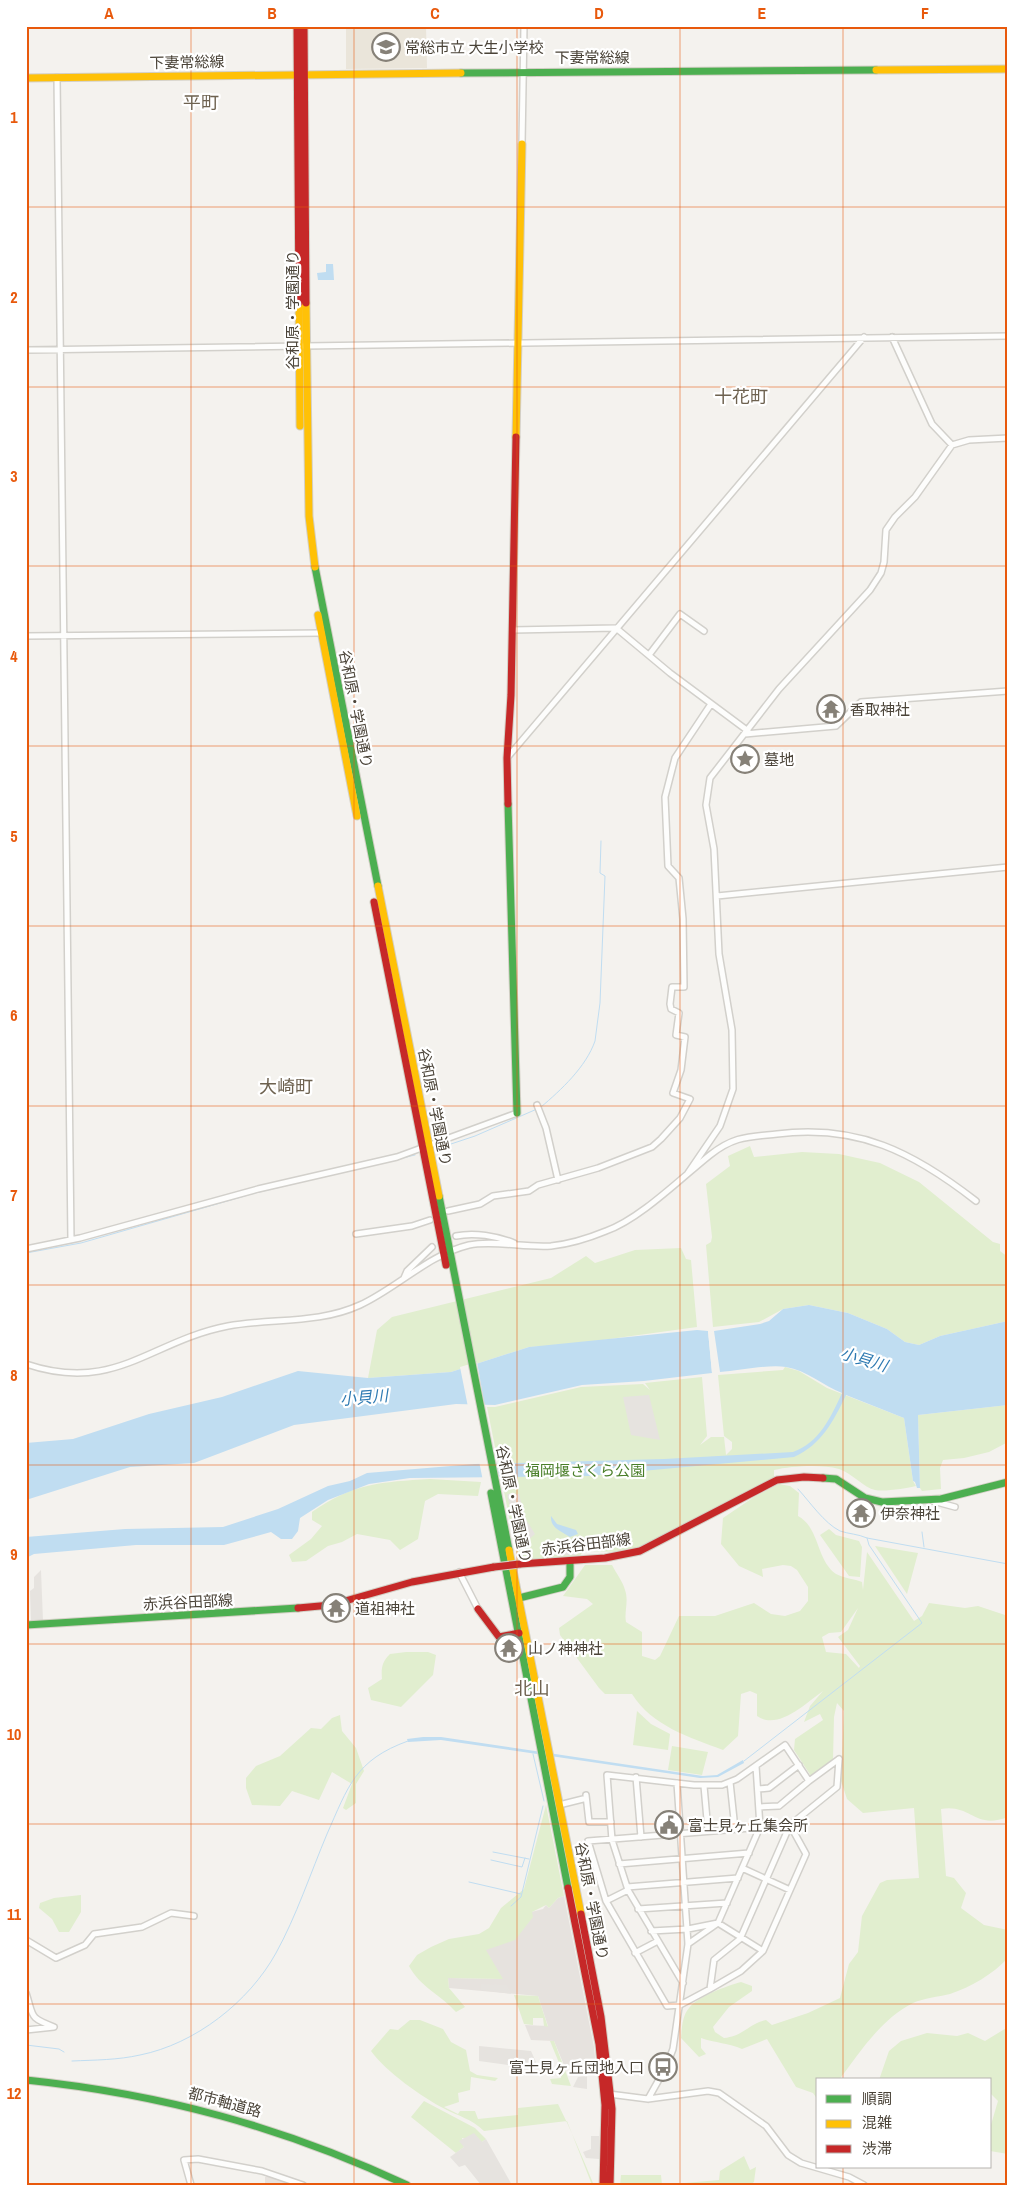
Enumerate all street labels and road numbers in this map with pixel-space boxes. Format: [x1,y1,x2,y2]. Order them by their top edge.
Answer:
street label: 下妻常総線 [554,47,630,68]
street label: 下妻常総線 [149,51,225,73]
street label: 谷和原・学園通り [282,250,303,370]
street label: 谷和原・学園通り [334,648,378,770]
street label: 谷和原・学園通り [413,1046,457,1168]
street label: 谷和原・学園通り [491,1443,537,1565]
street label: 赤浜谷田部線 [540,1528,632,1560]
street label: 赤浜谷田部線 [143,1589,233,1615]
street label: 谷和原・学園通り [570,1840,614,1962]
street label: 都市軸道路 [186,2082,264,2122]

